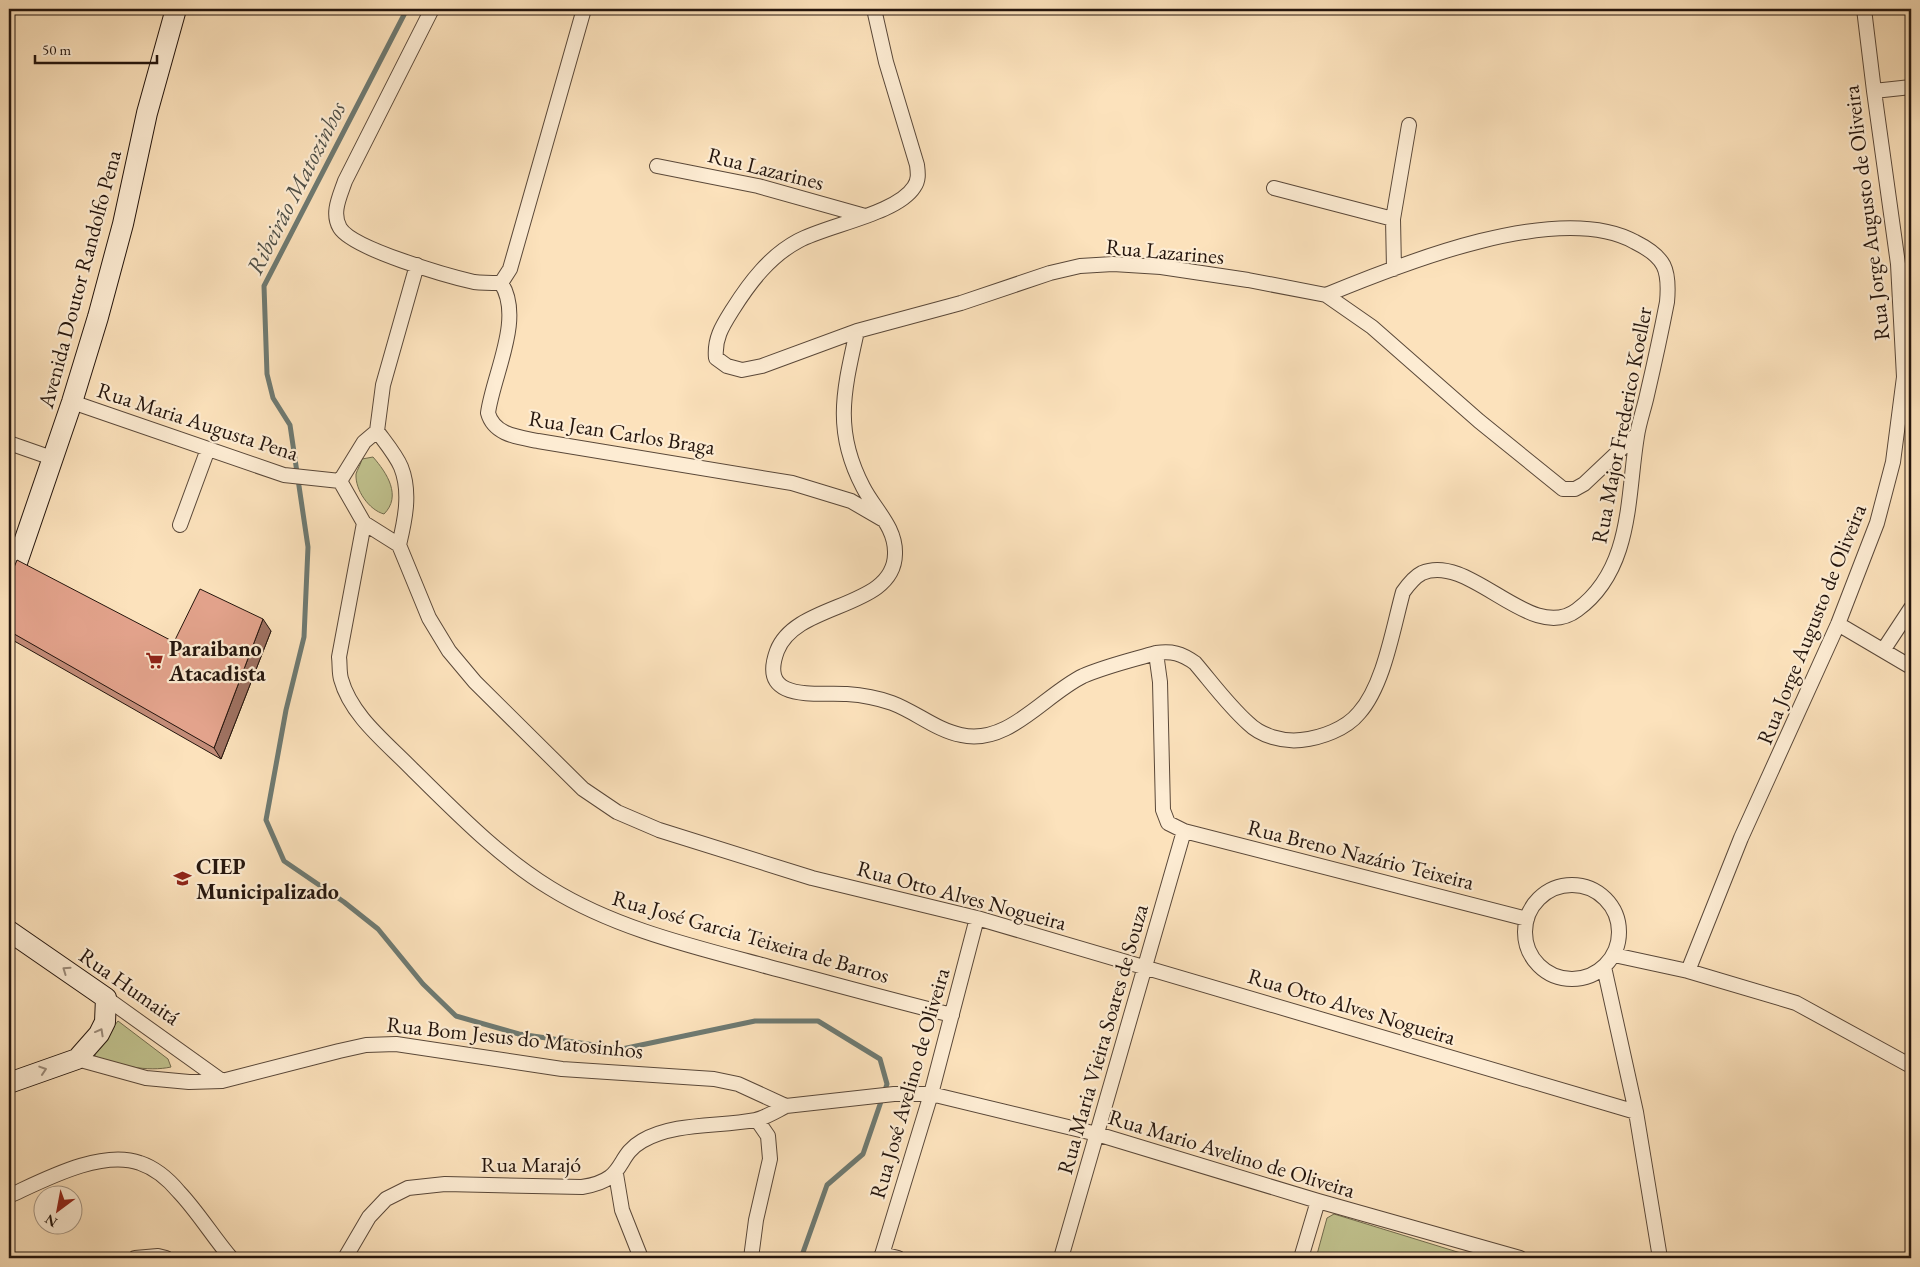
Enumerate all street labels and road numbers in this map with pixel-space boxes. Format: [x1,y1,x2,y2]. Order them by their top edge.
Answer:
street label: Rua Jorge Augusto de Oliveira [1836,84,1897,342]
street label: Rua Lazarines [705,140,827,197]
street label: Avenida Doutor Randolfo Pena [31,147,128,412]
street label: Rua Lazarines [1105,232,1225,271]
street label: Rua Major Frederico Koeller [1584,304,1659,546]
street label: Rua Maria Augusta Pena [94,375,302,468]
street label: Rua Jean Carlos Braga [527,403,717,462]
street label: Rua Jorge Augusto de Oliveira [1750,500,1873,749]
street label: Rua Breno Nazário Teixeira [1245,812,1477,897]
street label: Rua Otto Alves Nogueira [854,854,1070,937]
street label: Rua José Garcia Teixeira de Barros [609,883,893,990]
street label: Rua Maria Vieira Soares de Souza [1050,901,1155,1178]
street label: Rua Humaitá [74,941,186,1032]
street label: Rua Otto Alves Nogueira [1245,961,1459,1052]
street label: Rua José Avelino de Oliveira [863,964,956,1202]
street label: Rua Bom Jesus do Matosinhos [385,1010,645,1065]
street label: Rua Mario Avelino de Oliveira [1105,1102,1359,1205]
street label: Rua Marajó [481,1150,581,1179]

